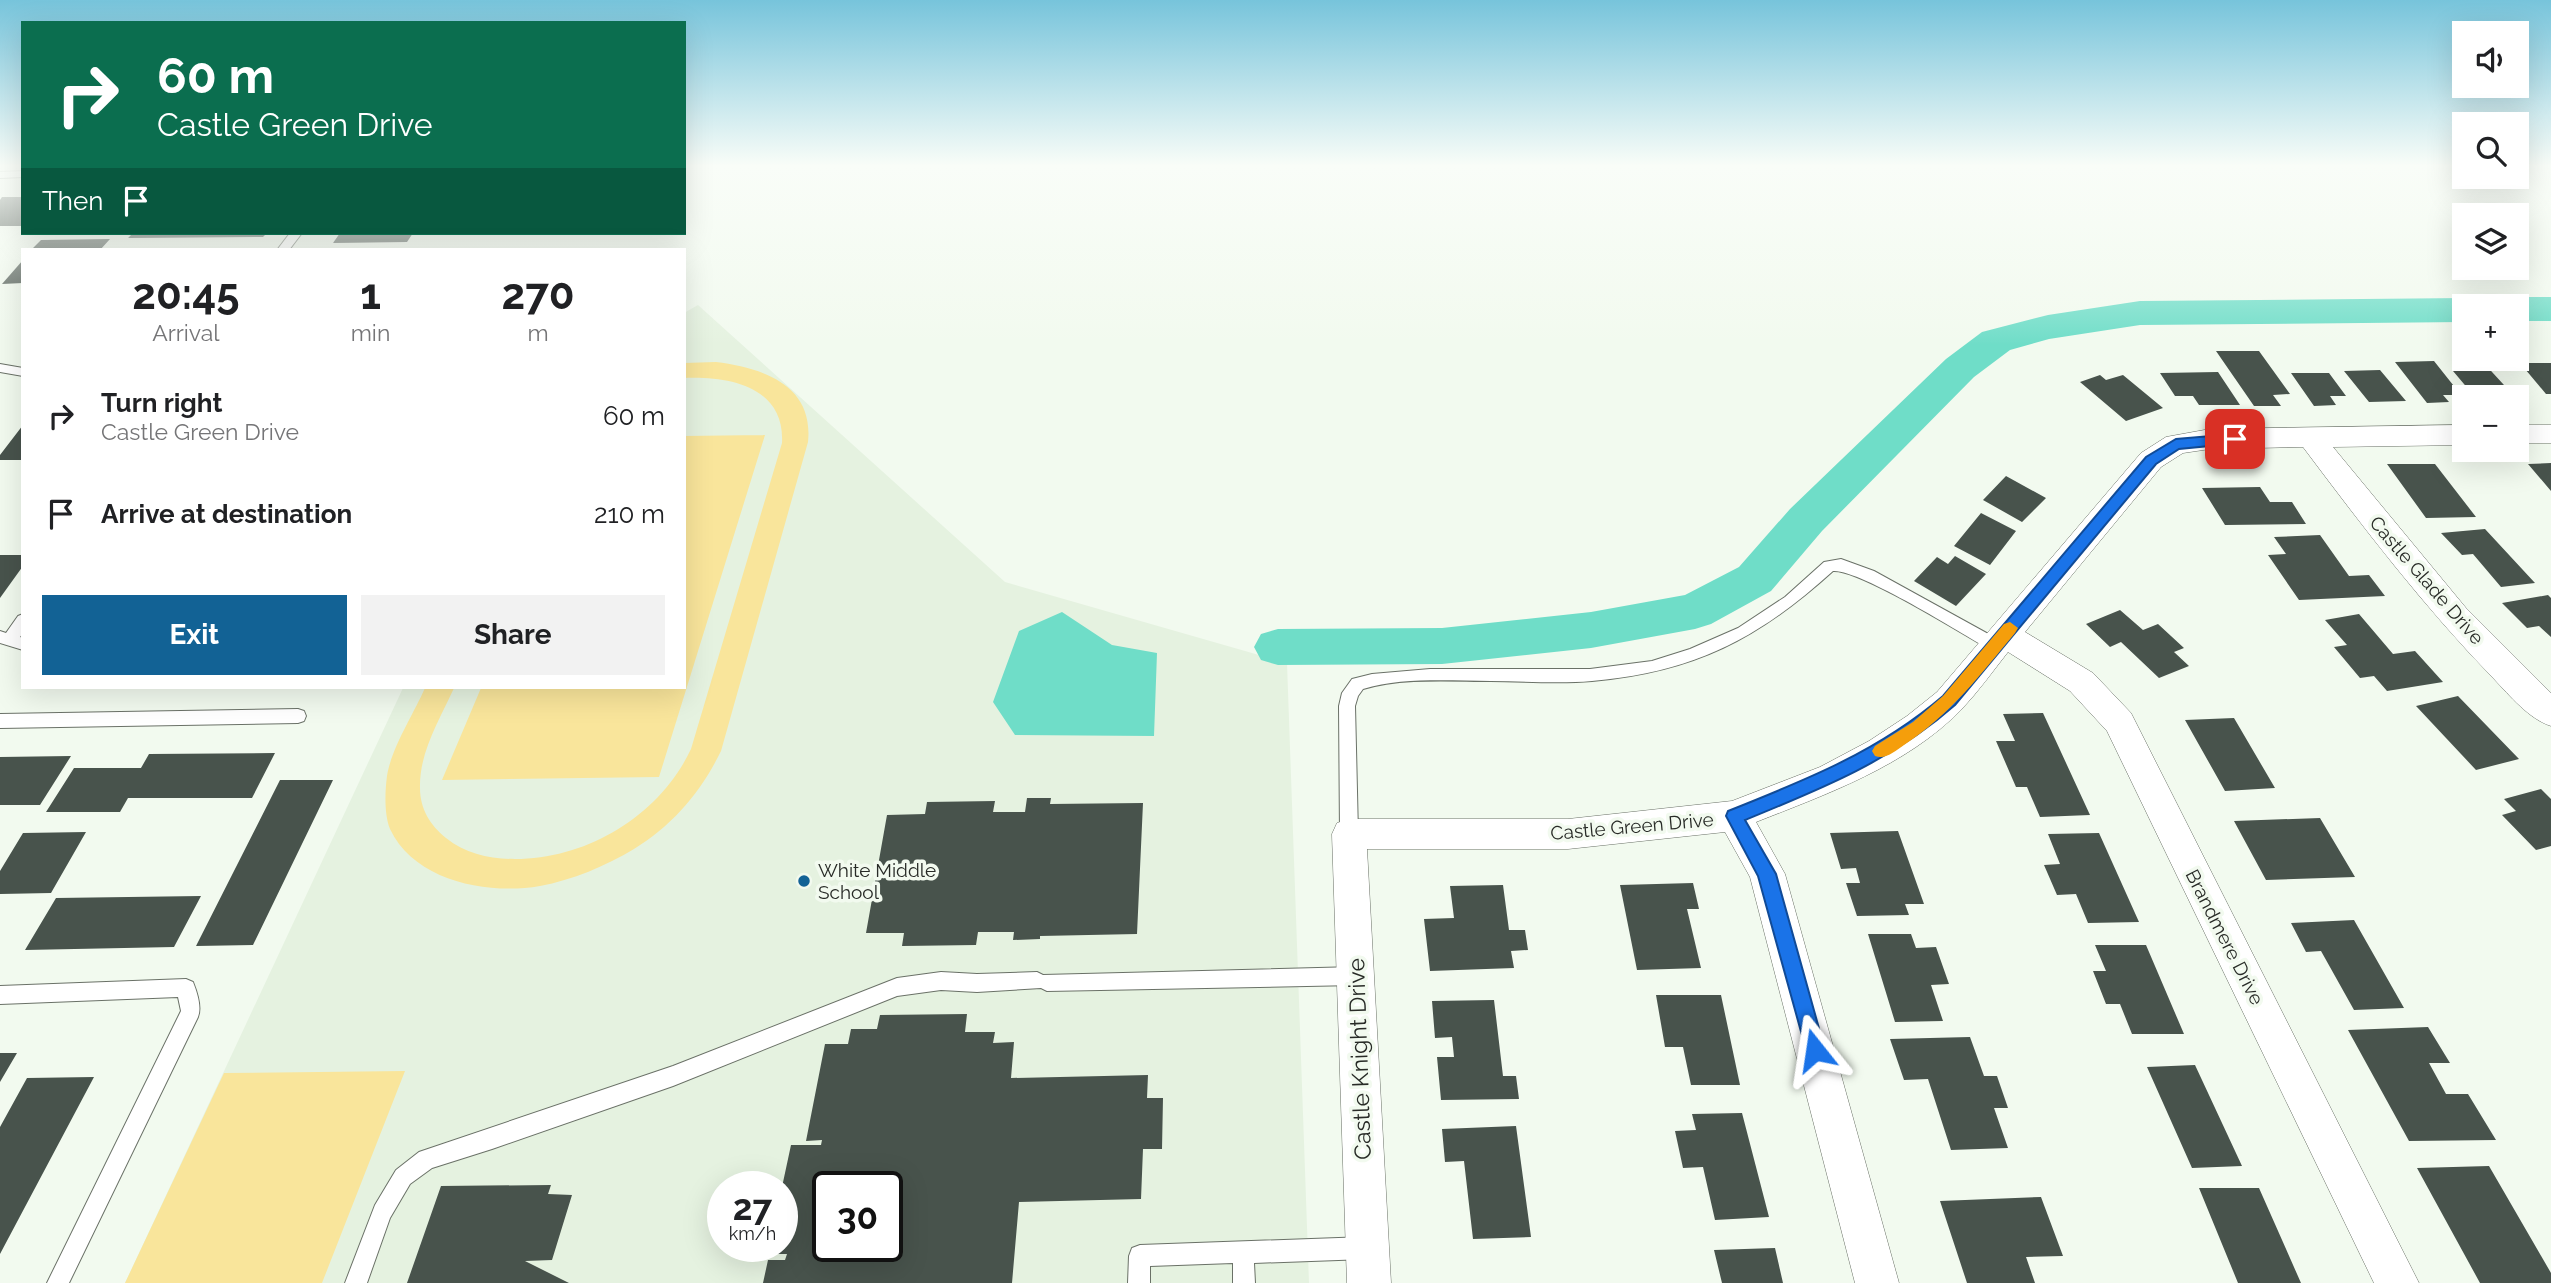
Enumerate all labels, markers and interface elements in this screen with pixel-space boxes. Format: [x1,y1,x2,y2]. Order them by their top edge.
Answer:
map controls [2452,21,2529,462]
button: sound [2452,21,2529,98]
text: 60 m [157,47,274,104]
icon: right [42,49,133,140]
text: Castle Green Drive [157,106,433,143]
button: search [2452,112,2529,189]
icon: arrive [117,182,155,220]
text: Then [42,186,103,216]
button: layers [2452,203,2529,280]
text: 20:45 [132,270,239,319]
text: 1 [360,270,381,319]
text: 270 [502,270,575,319]
button: + [2452,294,2529,371]
text: Arrival [152,319,220,346]
text: min [351,319,390,346]
text: m [528,319,549,346]
button: − [2452,385,2529,462]
text: Turn right [101,388,222,418]
icon: right [42,397,80,435]
text: 60 m [603,401,665,431]
pin [2205,409,2265,469]
text: Castle Green Drive [101,418,299,445]
icon: arrive [2216,420,2254,458]
icon: arrive [42,495,80,533]
text: Arrive at destination [101,499,352,529]
text: 210 m [594,499,665,529]
street label: Castle Glade Drive [2365,512,2489,648]
button: Exit [42,595,347,675]
button: Share [361,595,665,675]
street label: Castle Green Drive [1550,808,1714,844]
place label: White Middle School [818,859,936,903]
street label: Brandmere Drive [2181,866,2269,1008]
marker: White Middle School [796,873,812,889]
street label: Castle Knight Drive [1342,958,1376,1160]
position arrow [1778,1013,1852,1087]
speed limit sign: 30 [812,1171,903,1262]
text: 27 [733,1187,772,1228]
text: km/h [729,1223,776,1244]

